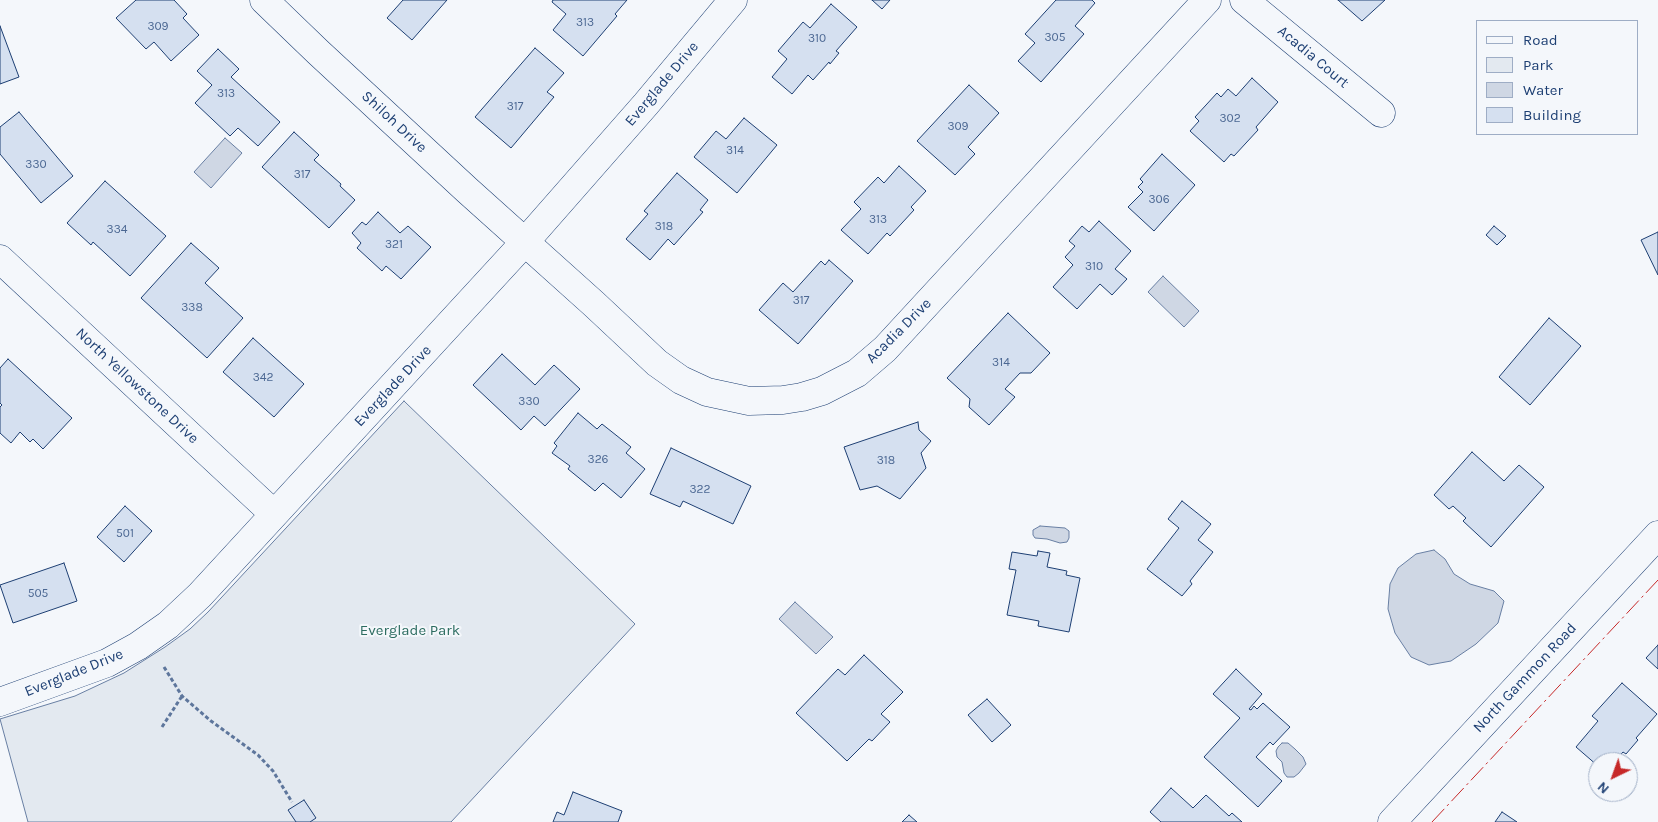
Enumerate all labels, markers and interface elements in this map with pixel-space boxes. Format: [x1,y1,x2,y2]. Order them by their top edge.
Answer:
house number: 313 [576,16,594,30]
house number: 309 [147,20,169,34]
legend [1476,20,1638,135]
street label: Acadia Court [1274,22,1352,92]
house number: 305 [1045,31,1065,45]
text: Road [1523,31,1558,49]
house number: 310 [808,32,826,46]
street label: Everglade Drive [621,38,703,130]
text: Park [1523,56,1553,74]
text: Water [1523,81,1563,99]
house number: 313 [217,87,235,101]
street label: Shiloh Drive [358,87,430,157]
house number: 317 [507,100,523,114]
text: Building [1523,106,1581,124]
house number: 302 [1219,112,1241,126]
house number: 309 [947,120,969,134]
house number: 314 [726,144,744,158]
house number: 330 [25,158,47,172]
house number: 317 [294,168,310,182]
house number: 306 [1148,193,1170,207]
house number: 313 [869,213,887,227]
house number: 318 [655,220,673,234]
house number: 334 [107,223,127,237]
house number: 321 [385,238,403,252]
house number: 310 [1085,260,1103,274]
house number: 317 [793,294,809,308]
street label: Acadia Drive [863,295,935,367]
house number: 338 [181,301,203,315]
street label: North Yellowstone Drive [72,324,202,448]
street label: Everglade Drive [351,341,435,431]
house number: 314 [992,356,1010,370]
house number: 342 [253,371,273,385]
house number: 330 [518,395,540,409]
house number: 326 [588,453,608,467]
house number: 318 [877,454,895,468]
house number: 322 [690,483,710,497]
house number: 501 [116,527,134,541]
house number: 505 [28,587,48,601]
street label: North Gammon Road [1469,619,1581,737]
park label: Everglade Park [360,622,460,640]
street label: Everglade Drive [22,645,126,701]
north arrow [1588,752,1638,802]
text: N [1594,778,1613,797]

